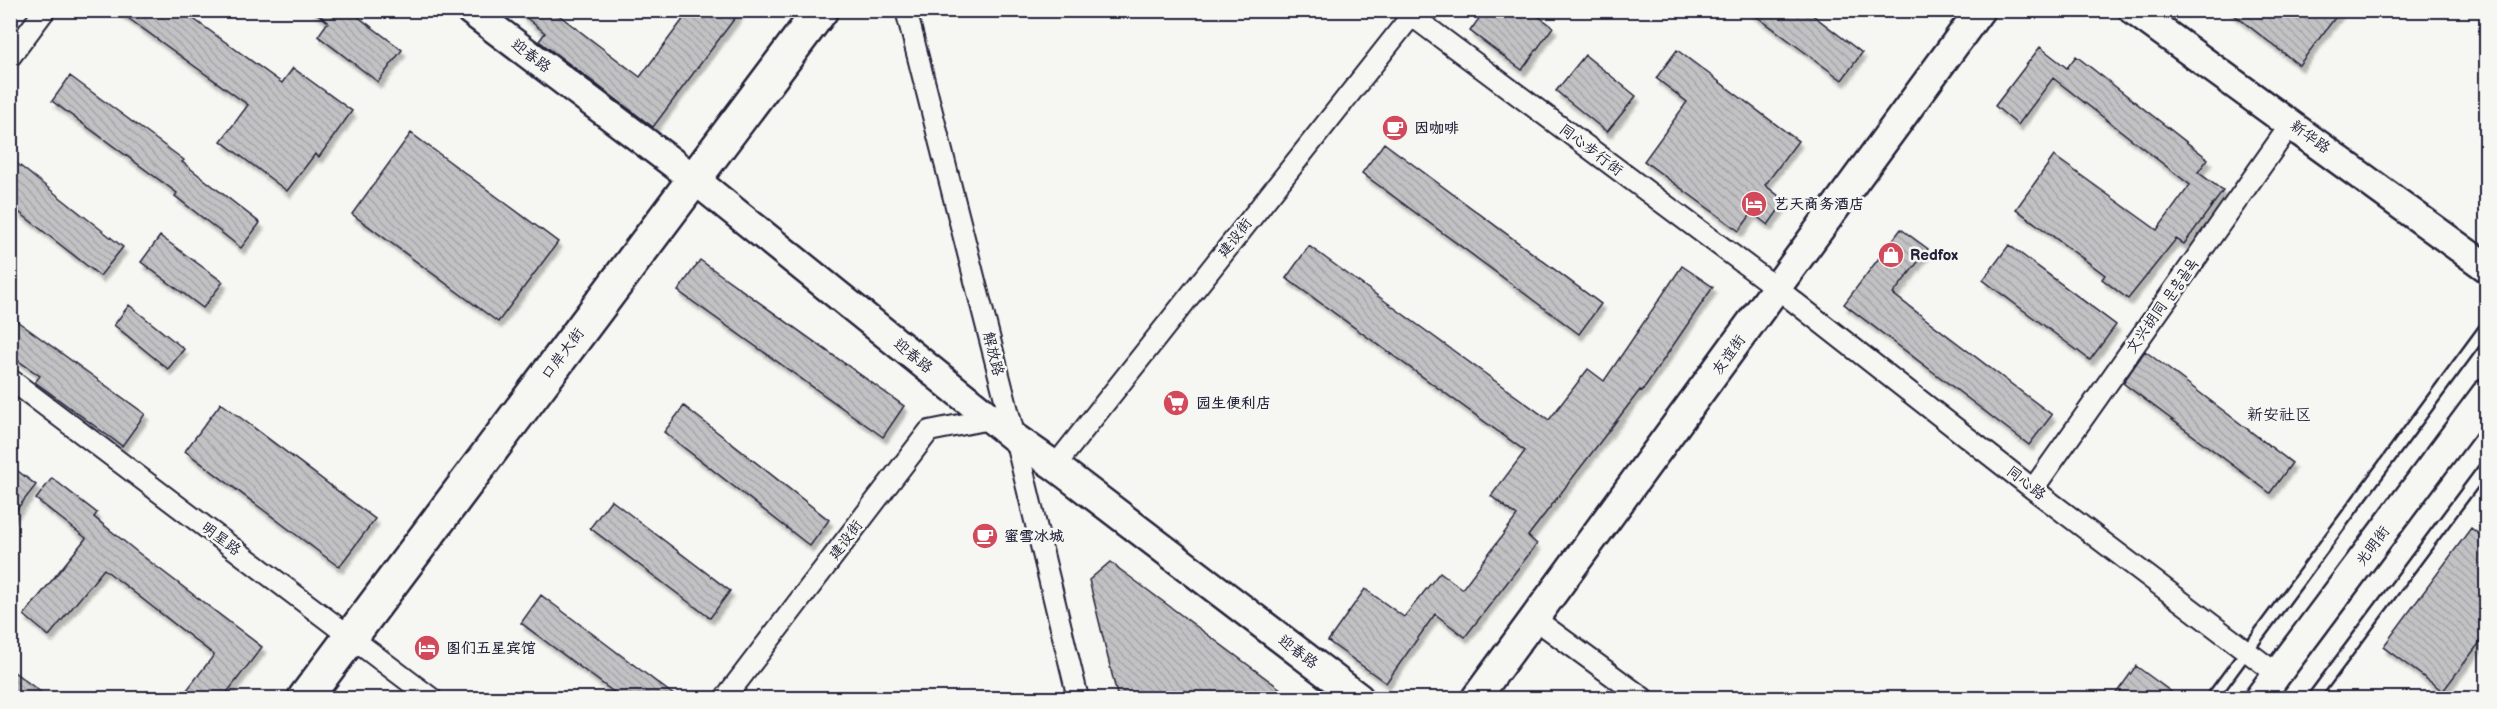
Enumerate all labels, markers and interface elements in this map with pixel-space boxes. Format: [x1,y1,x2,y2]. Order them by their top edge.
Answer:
street label: 迎春路 [507,35,555,77]
cafe icon: 因咖啡 [1380,113,1410,143]
street label: 新华路 [2286,116,2334,158]
place label: 因咖啡 [1414,119,1459,138]
street label: 同心步行街 [1555,120,1627,180]
hotel icon: 艺天商务酒店 [1739,189,1769,219]
place label: 艺天商务酒店 [1774,195,1864,214]
street label: 建设街 [1214,214,1256,262]
shop icon: Redfox [1876,240,1906,270]
place label: Redfox [1910,246,1958,265]
street label: 文兴胡同 문흥골목 [2122,255,2202,357]
street label: 口岸大街 [537,324,589,384]
street label: 解放路 [978,330,1008,378]
street label: 友谊街 [1708,331,1750,379]
street label: 迎春路 [890,334,936,378]
supermarket icon: 园生便利店 [1161,388,1191,418]
place label: 园生便利店 [1196,394,1271,413]
district label: 新安社区 [2247,406,2311,425]
street label: 同心路 [2002,462,2050,504]
street label: 建设街 [825,516,867,564]
street label: 明星路 [197,518,245,560]
cafe icon: 蜜雪冰城 [970,521,1000,551]
street label: 光明街 [2352,522,2394,570]
place label: 蜜雪冰城 [1004,527,1064,546]
street label: 迎春路 [1274,631,1322,673]
hotel icon: 图们五星宾馆 [412,633,442,663]
place label: 图们五星宾馆 [446,639,536,658]

